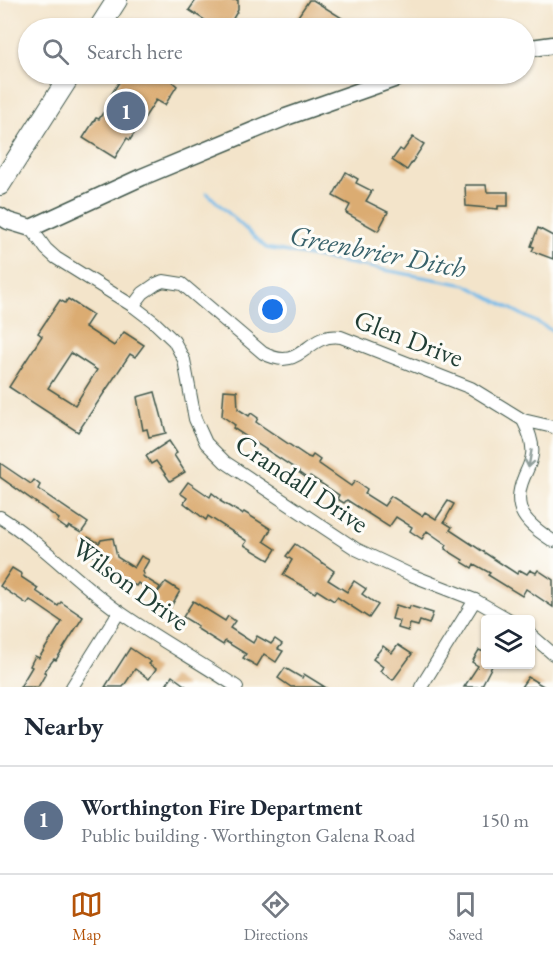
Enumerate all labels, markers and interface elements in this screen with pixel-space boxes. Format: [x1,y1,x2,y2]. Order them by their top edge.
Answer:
search box [18,18,535,84]
icon: search [39,35,72,68]
text: Search here [87,37,182,66]
pin: 1 [106,88,146,134]
water label: Greenbrier Ditch [287,216,470,286]
your location [258,295,287,324]
street label: Glen Drive [349,301,469,375]
street label: Crandall Drive [229,426,375,540]
one-way arrow [525,449,536,468]
street label: Wilson Drive [65,530,197,638]
map controls [481,615,535,669]
button: layers [481,615,535,669]
text: Nearby [24,709,104,743]
text: Worthington Fire Department [81,793,363,822]
text: 1 [38,807,49,833]
text: 150 m [481,807,529,833]
text: Public building · Worthington Galena Road [81,822,415,848]
tab: Map [70,888,103,945]
tab: Directions [244,888,308,945]
tab: Saved [448,888,483,945]

